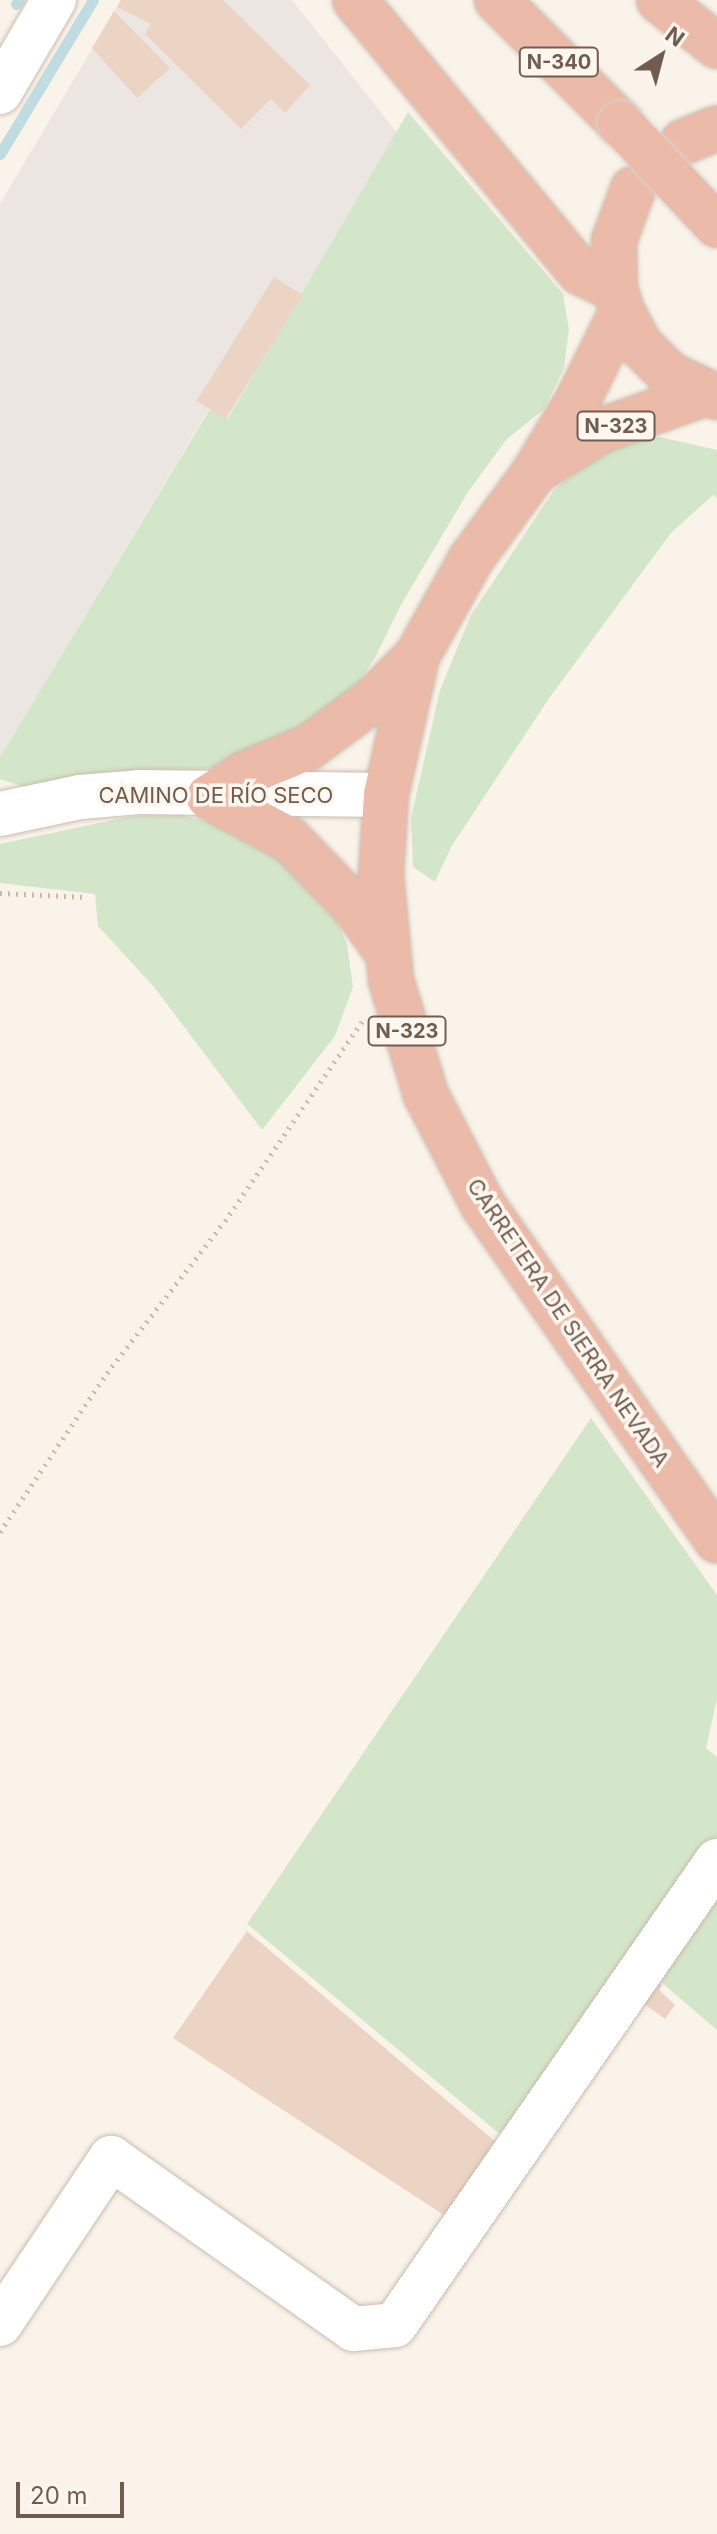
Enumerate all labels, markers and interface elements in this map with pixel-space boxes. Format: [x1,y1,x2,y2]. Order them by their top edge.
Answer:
north arrow [621,16,701,96]
text: N [661,21,690,52]
road number: N-340 [517,46,601,78]
road number: N-323 [576,410,656,442]
street label: CAMINO DE RÍO SECO [99,783,333,809]
road number: N-323 [367,1015,447,1047]
street label: CARRETERA DE SIERRA NEVADA [461,1174,675,1472]
scale bar [20,2466,128,2516]
text: 20 m [30,2481,88,2510]

